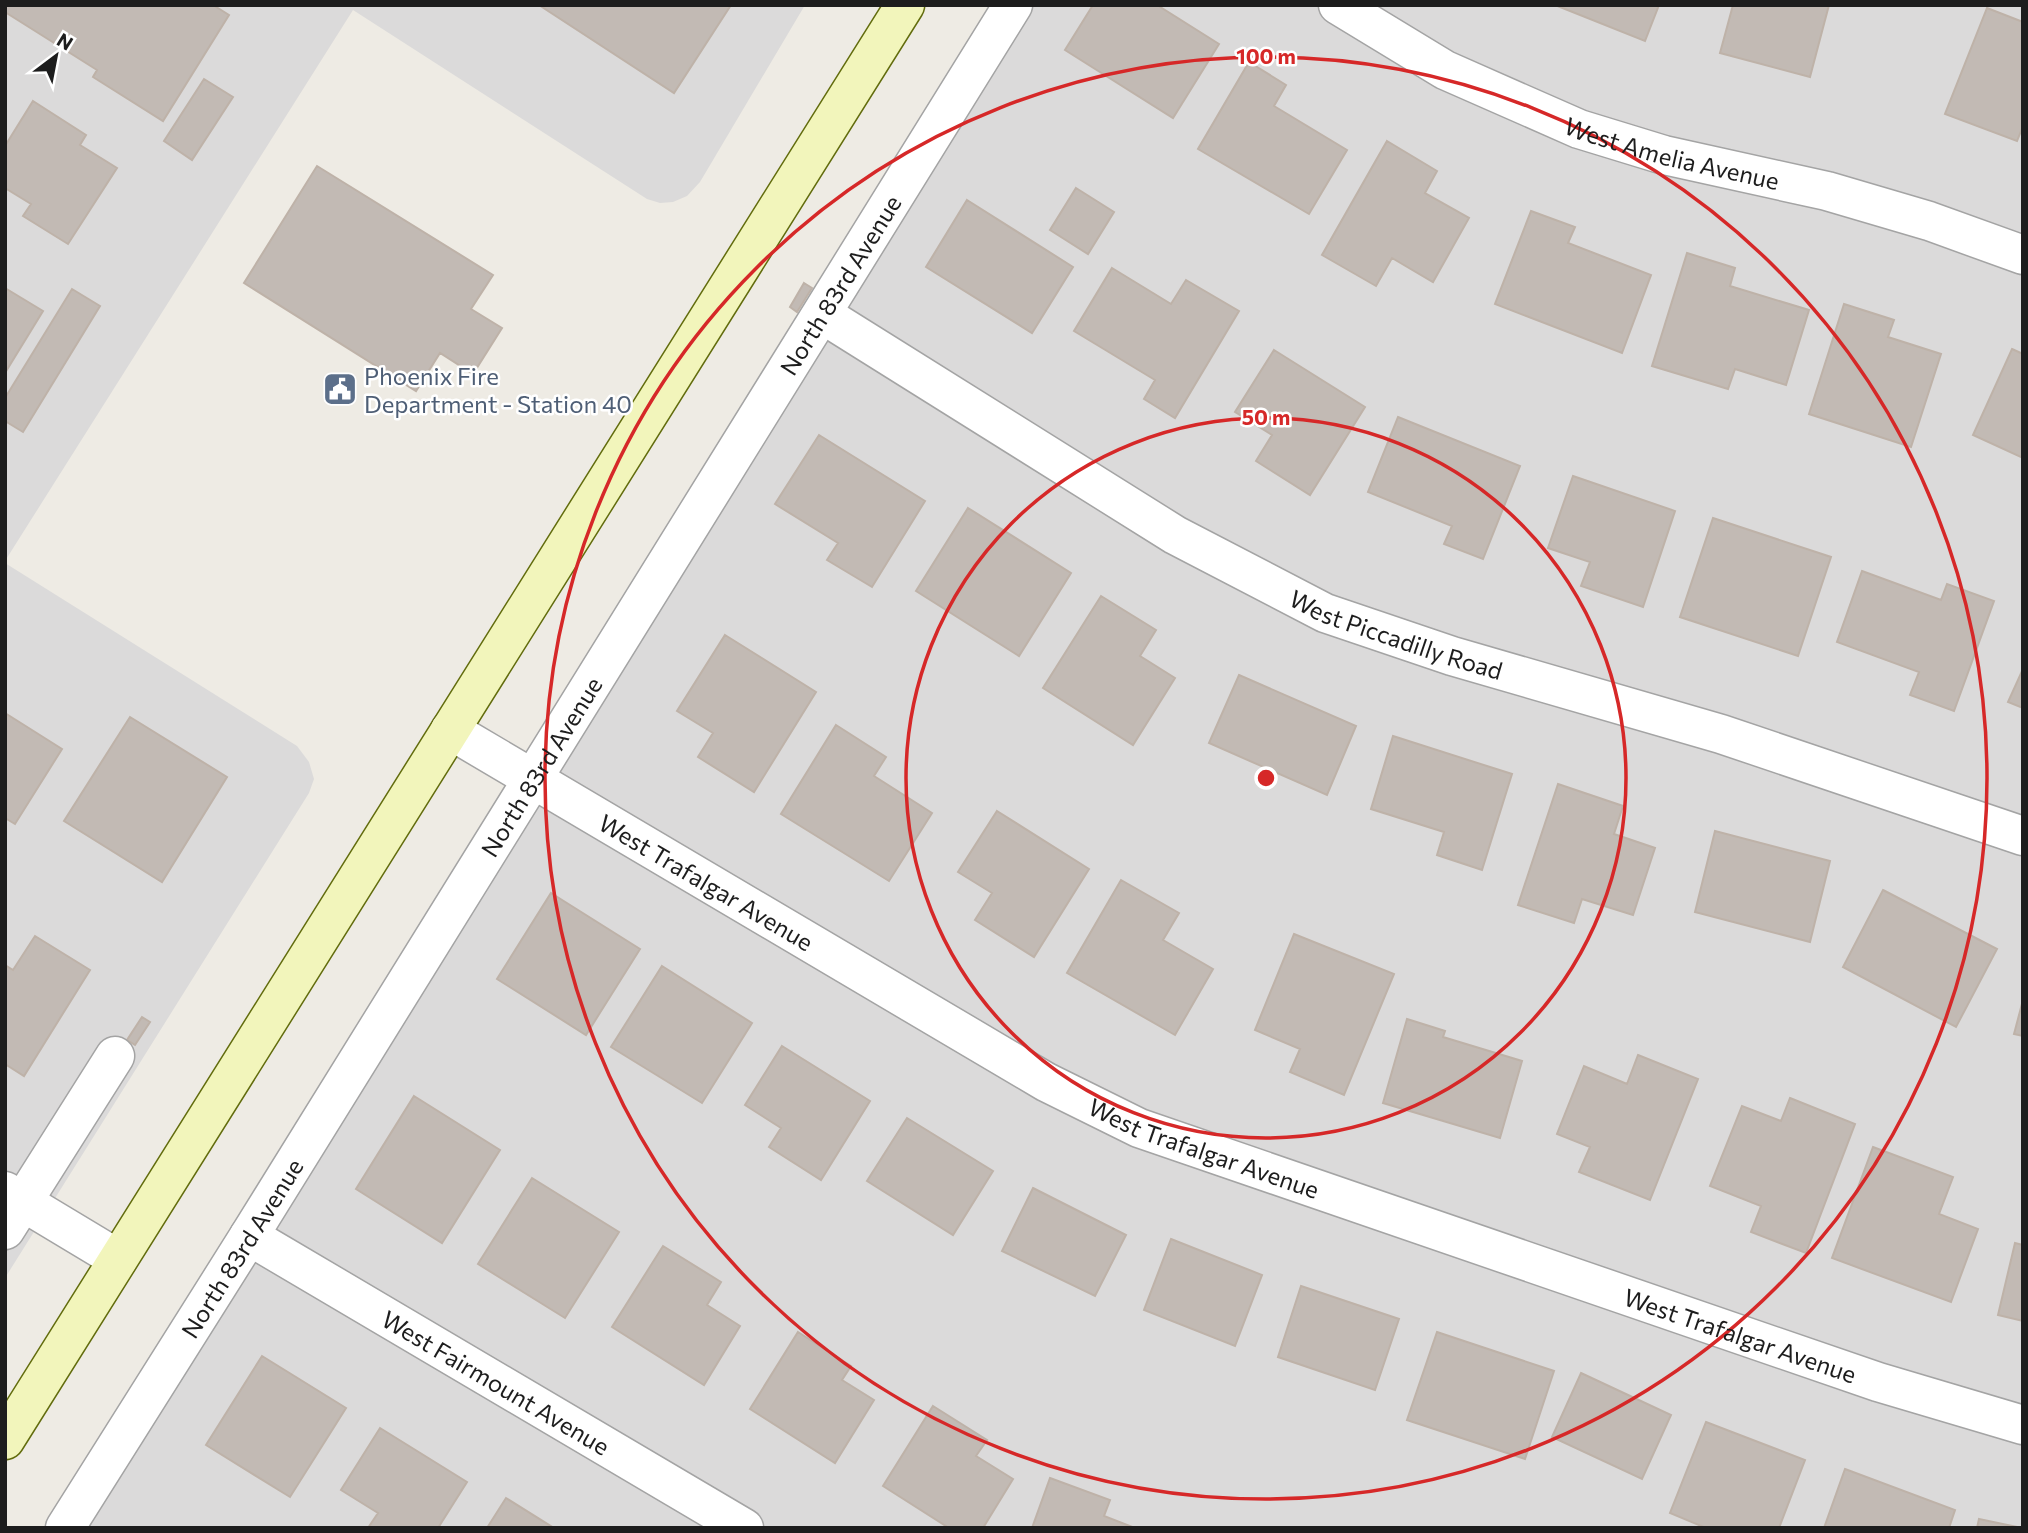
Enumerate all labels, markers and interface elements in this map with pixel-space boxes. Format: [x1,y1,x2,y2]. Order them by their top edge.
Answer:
north arrow [21,21,91,91]
text: N [53,28,77,55]
text: 100 m [1236,43,1296,68]
street label: West Amelia Avenue [1560,110,1782,195]
street label: North 83rd Avenue [773,189,906,380]
place label: Phoenix Fire Department - Station 40 [364,361,632,418]
public building icon: Phoenix Fire Department - Station 40 [321,370,359,408]
text: 50 m [1242,404,1290,429]
street label: West Piccadilly Road [1285,583,1506,684]
street label: North 83rd Avenue [474,671,607,862]
centre of rings [1254,766,1278,790]
street label: West Trafalgar Avenue [594,807,819,956]
street label: West Trafalgar Avenue [1084,1091,1323,1203]
street label: North 83rd Avenue [174,1153,308,1343]
street label: West Trafalgar Avenue [1621,1281,1860,1388]
street label: West Fairmount Avenue [377,1303,615,1460]

